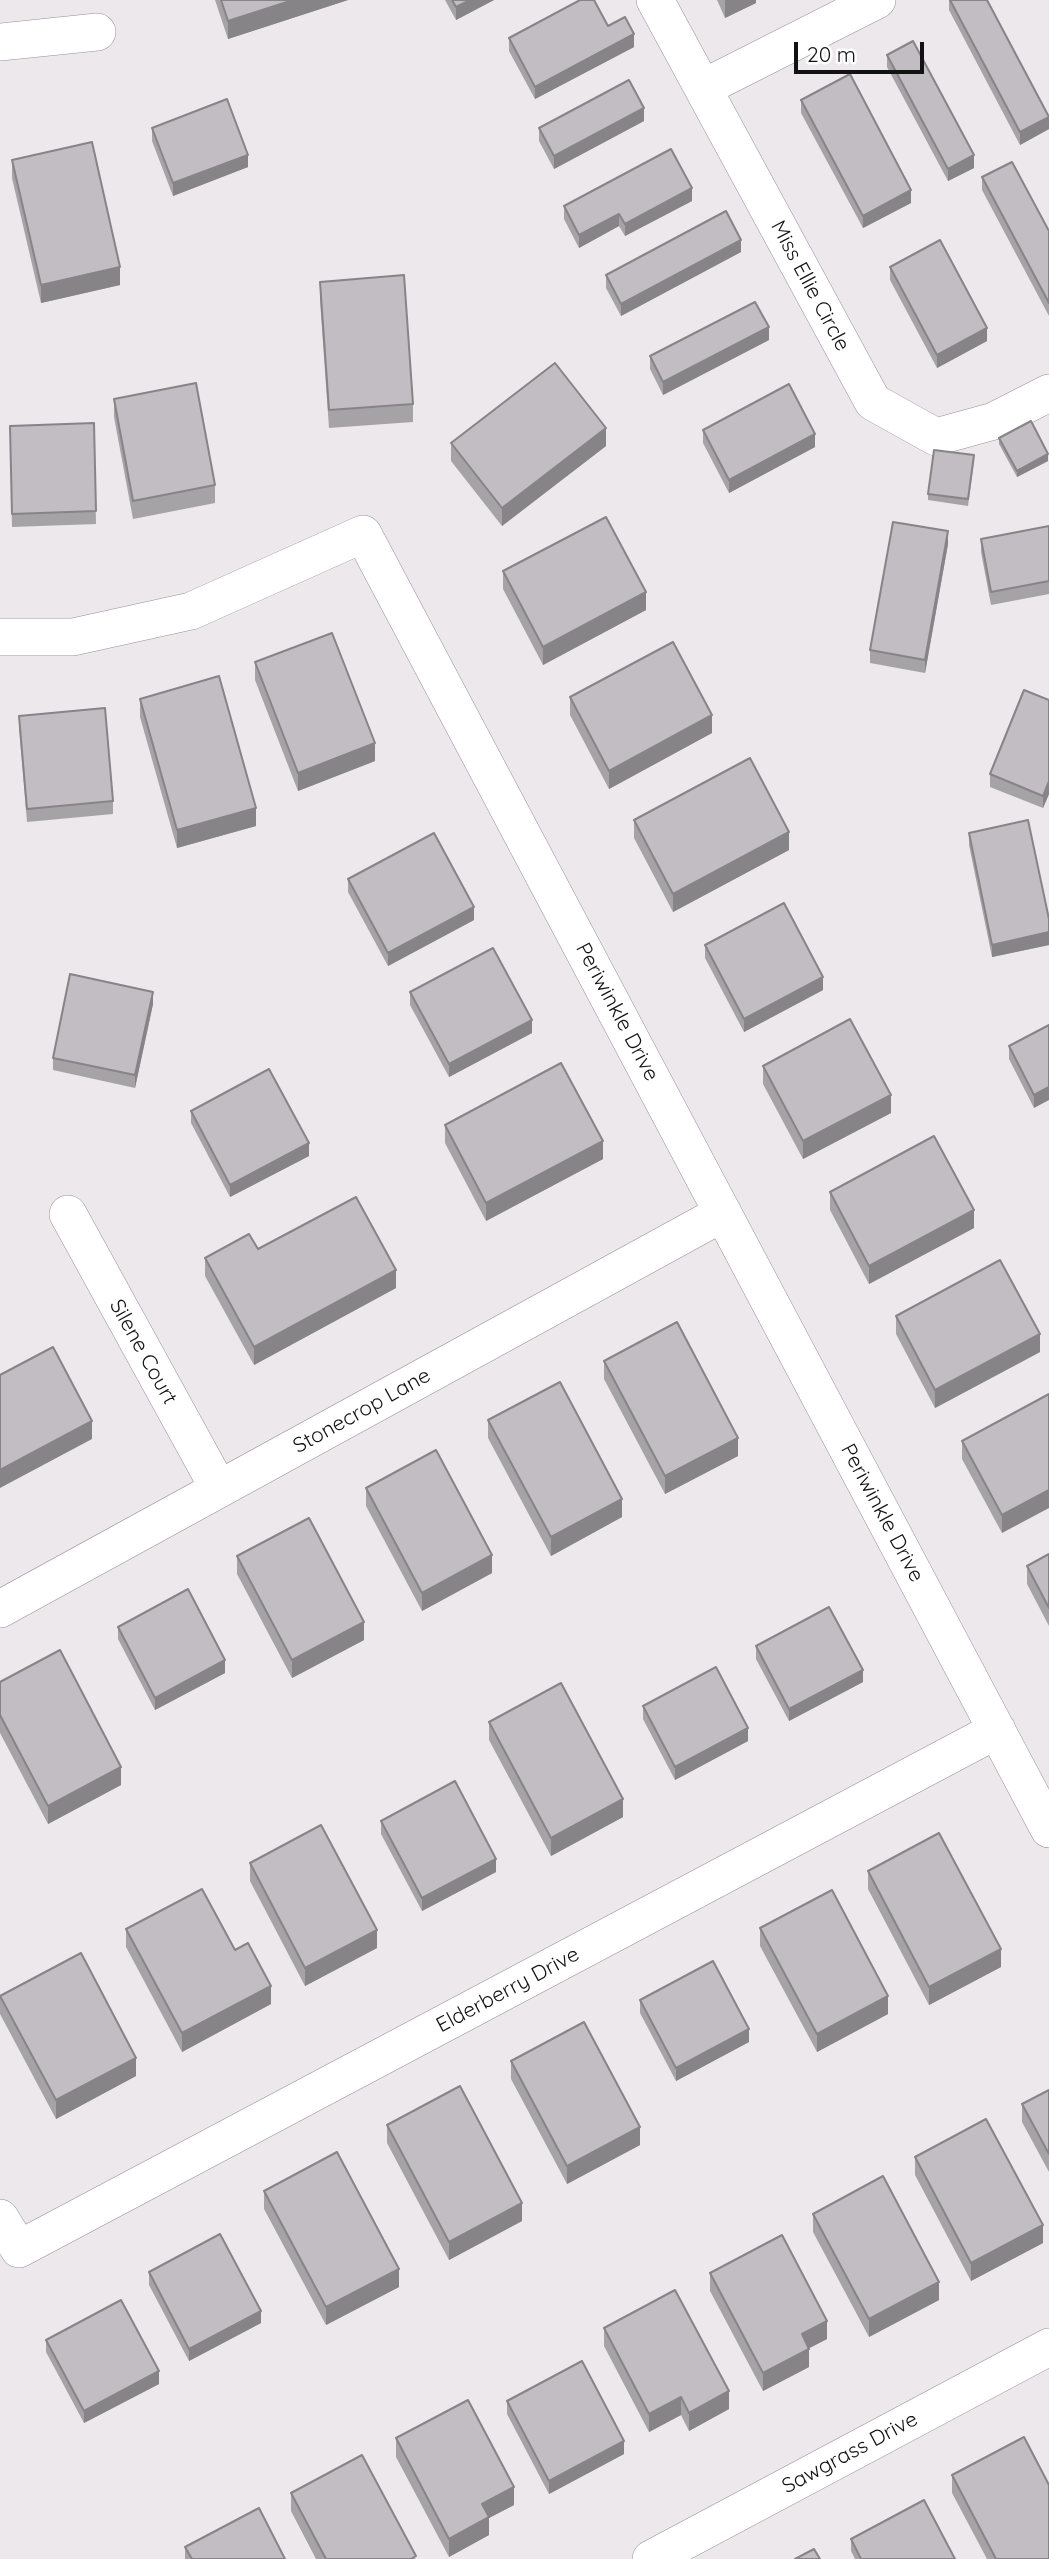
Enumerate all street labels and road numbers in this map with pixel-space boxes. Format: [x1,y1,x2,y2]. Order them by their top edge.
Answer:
street label: Miss Ellie Circle [765,216,855,356]
street label: Periwinkle Drive [570,939,664,1085]
street label: Silene Court [104,1295,182,1409]
street label: Stonecrop Lane [289,1363,435,1459]
street label: Periwinkle Drive [835,1440,929,1586]
street label: Elderberry Drive [432,1942,584,2038]
street label: Sawgrass Drive [778,2407,922,2499]

